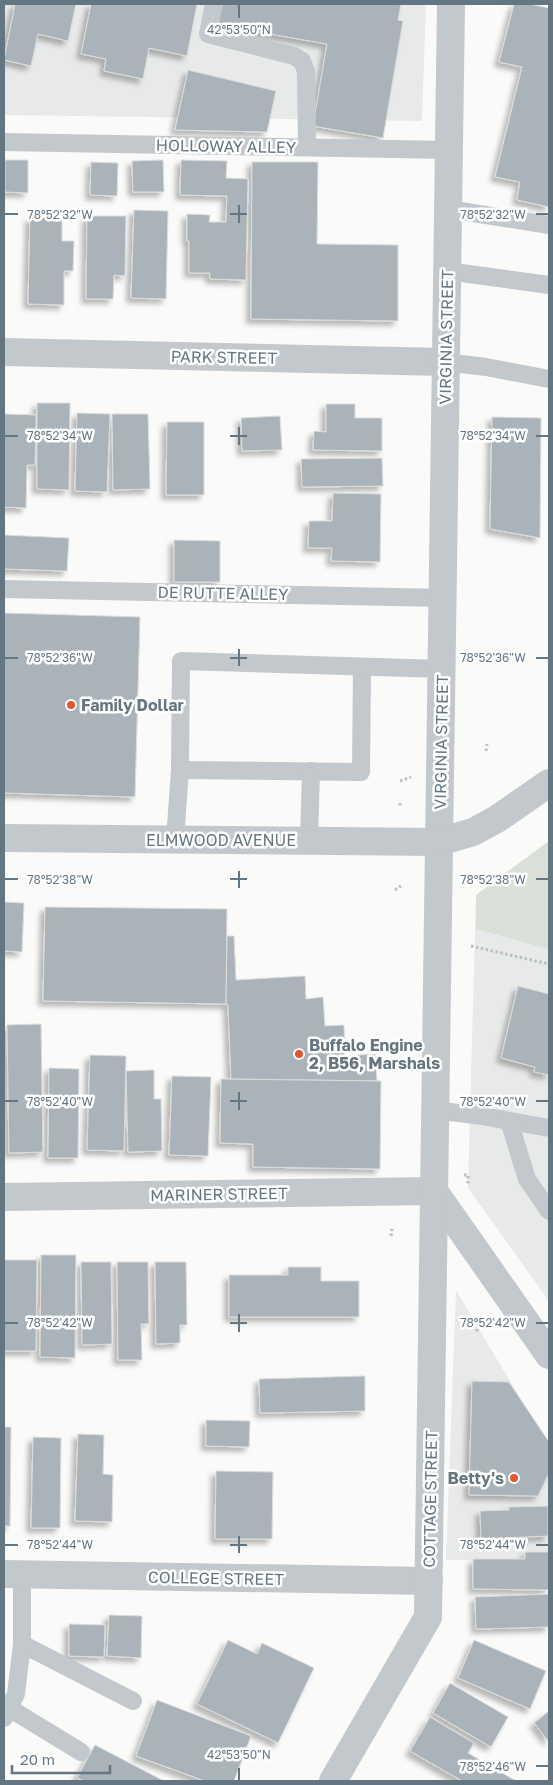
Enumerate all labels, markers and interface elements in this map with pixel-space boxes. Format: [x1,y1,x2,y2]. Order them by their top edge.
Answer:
text: 42°53'50"N [207,22,271,37]
street label: HOLLOWAY ALLEY [156,135,297,157]
text: 78°52'32"W [27,207,93,222]
text: 78°52'32"W [460,207,526,222]
street label: VIRGINIA STREET [435,269,457,405]
street label: PARK STREET [171,346,277,368]
text: 78°52'34"W [27,428,93,443]
text: 78°52'34"W [460,428,526,443]
street label: DE RUTTE ALLEY [157,582,289,604]
text: 78°52'36"W [27,650,93,665]
text: 78°52'36"W [460,650,526,665]
street label: VIRGINIA STREET [430,674,452,810]
place label: Family Dollar [81,695,184,715]
marker: Family Dollar [65,699,77,711]
street label: ELMWOOD AVENUE [146,830,296,850]
text: 78°52'38"W [27,872,93,887]
text: 78°52'38"W [460,872,526,887]
place label: Buffalo Engine 2, B56, Marshals [309,1035,440,1073]
marker: Buffalo Engine 2, B56, Marshals [293,1048,305,1060]
text: 78°52'40"W [27,1094,94,1109]
text: 78°52'40"W [460,1094,527,1109]
street label: MARINER STREET [150,1183,288,1205]
text: 78°52'42"W [27,1315,93,1330]
text: 78°52'42"W [460,1315,526,1330]
street label: COTTAGE STREET [419,1430,441,1568]
place label: Betty's [448,1468,504,1488]
marker: Betty's [508,1472,520,1484]
text: 78°52'44"W [27,1537,93,1552]
text: 78°52'44"W [460,1537,526,1552]
street label: COLLEGE STREET [148,1567,284,1589]
scale bar [12,1742,110,1774]
text: 42°53'50"N [207,1747,271,1762]
text: 20 m [20,1750,55,1768]
text: 78°52'46"W [460,1759,526,1774]

